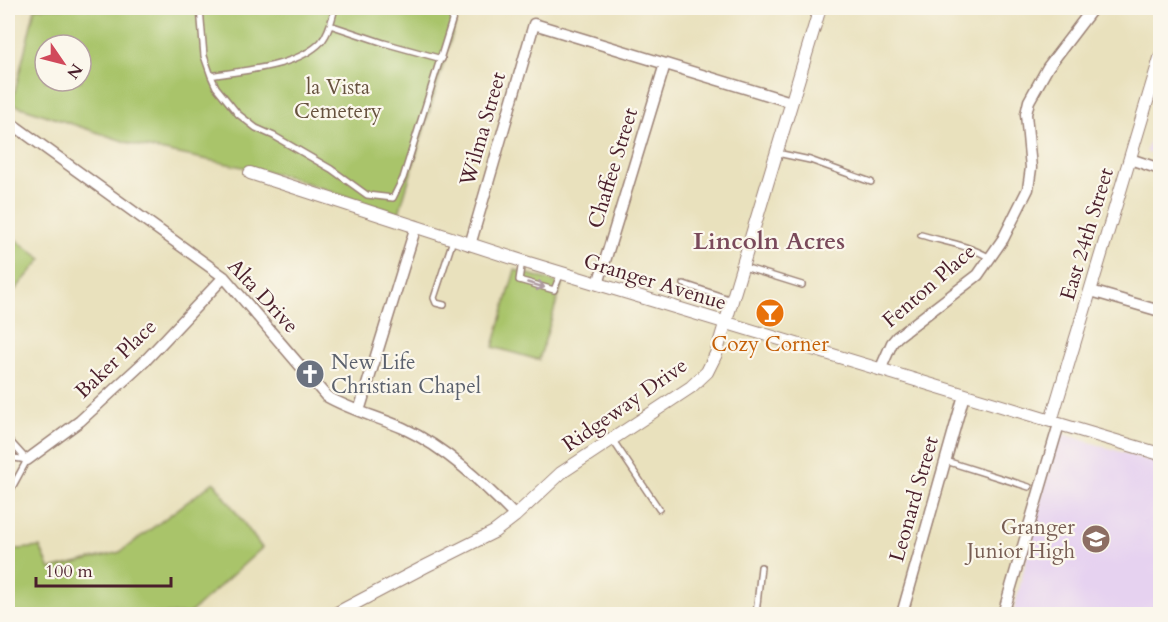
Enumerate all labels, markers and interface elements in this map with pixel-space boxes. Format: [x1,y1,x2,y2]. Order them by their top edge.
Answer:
north arrow [33,33,93,93]
text: N [61,59,87,83]
street label: Wilma Street [453,68,513,190]
park label: la Vista Cemetery [294,73,382,126]
street label: Chaffee Street [581,104,645,232]
street label: East 24th Street [1053,164,1121,304]
district label: Lincoln Acres [693,225,845,258]
street label: Fenton Place [876,237,982,335]
street label: Granger Avenue [580,246,730,318]
street label: Alta Drive [221,252,305,340]
one-way arrow [526,280,545,291]
bar icon: Cozy Corner [754,297,786,329]
street label: Baker Place [69,313,163,405]
place label: Cozy Corner [711,330,829,359]
place label: New Life Christian Chapel [331,348,481,401]
street label: Ridgeway Drive [557,351,693,459]
church icon: New Life Christian Chapel [294,358,326,390]
street label: Leonard Street [882,432,946,565]
place label: Granger Junior High [964,513,1075,566]
school or university icon: Granger Junior High [1080,523,1112,555]
scale bar [36,550,171,588]
text: 100 m [45,559,93,584]

